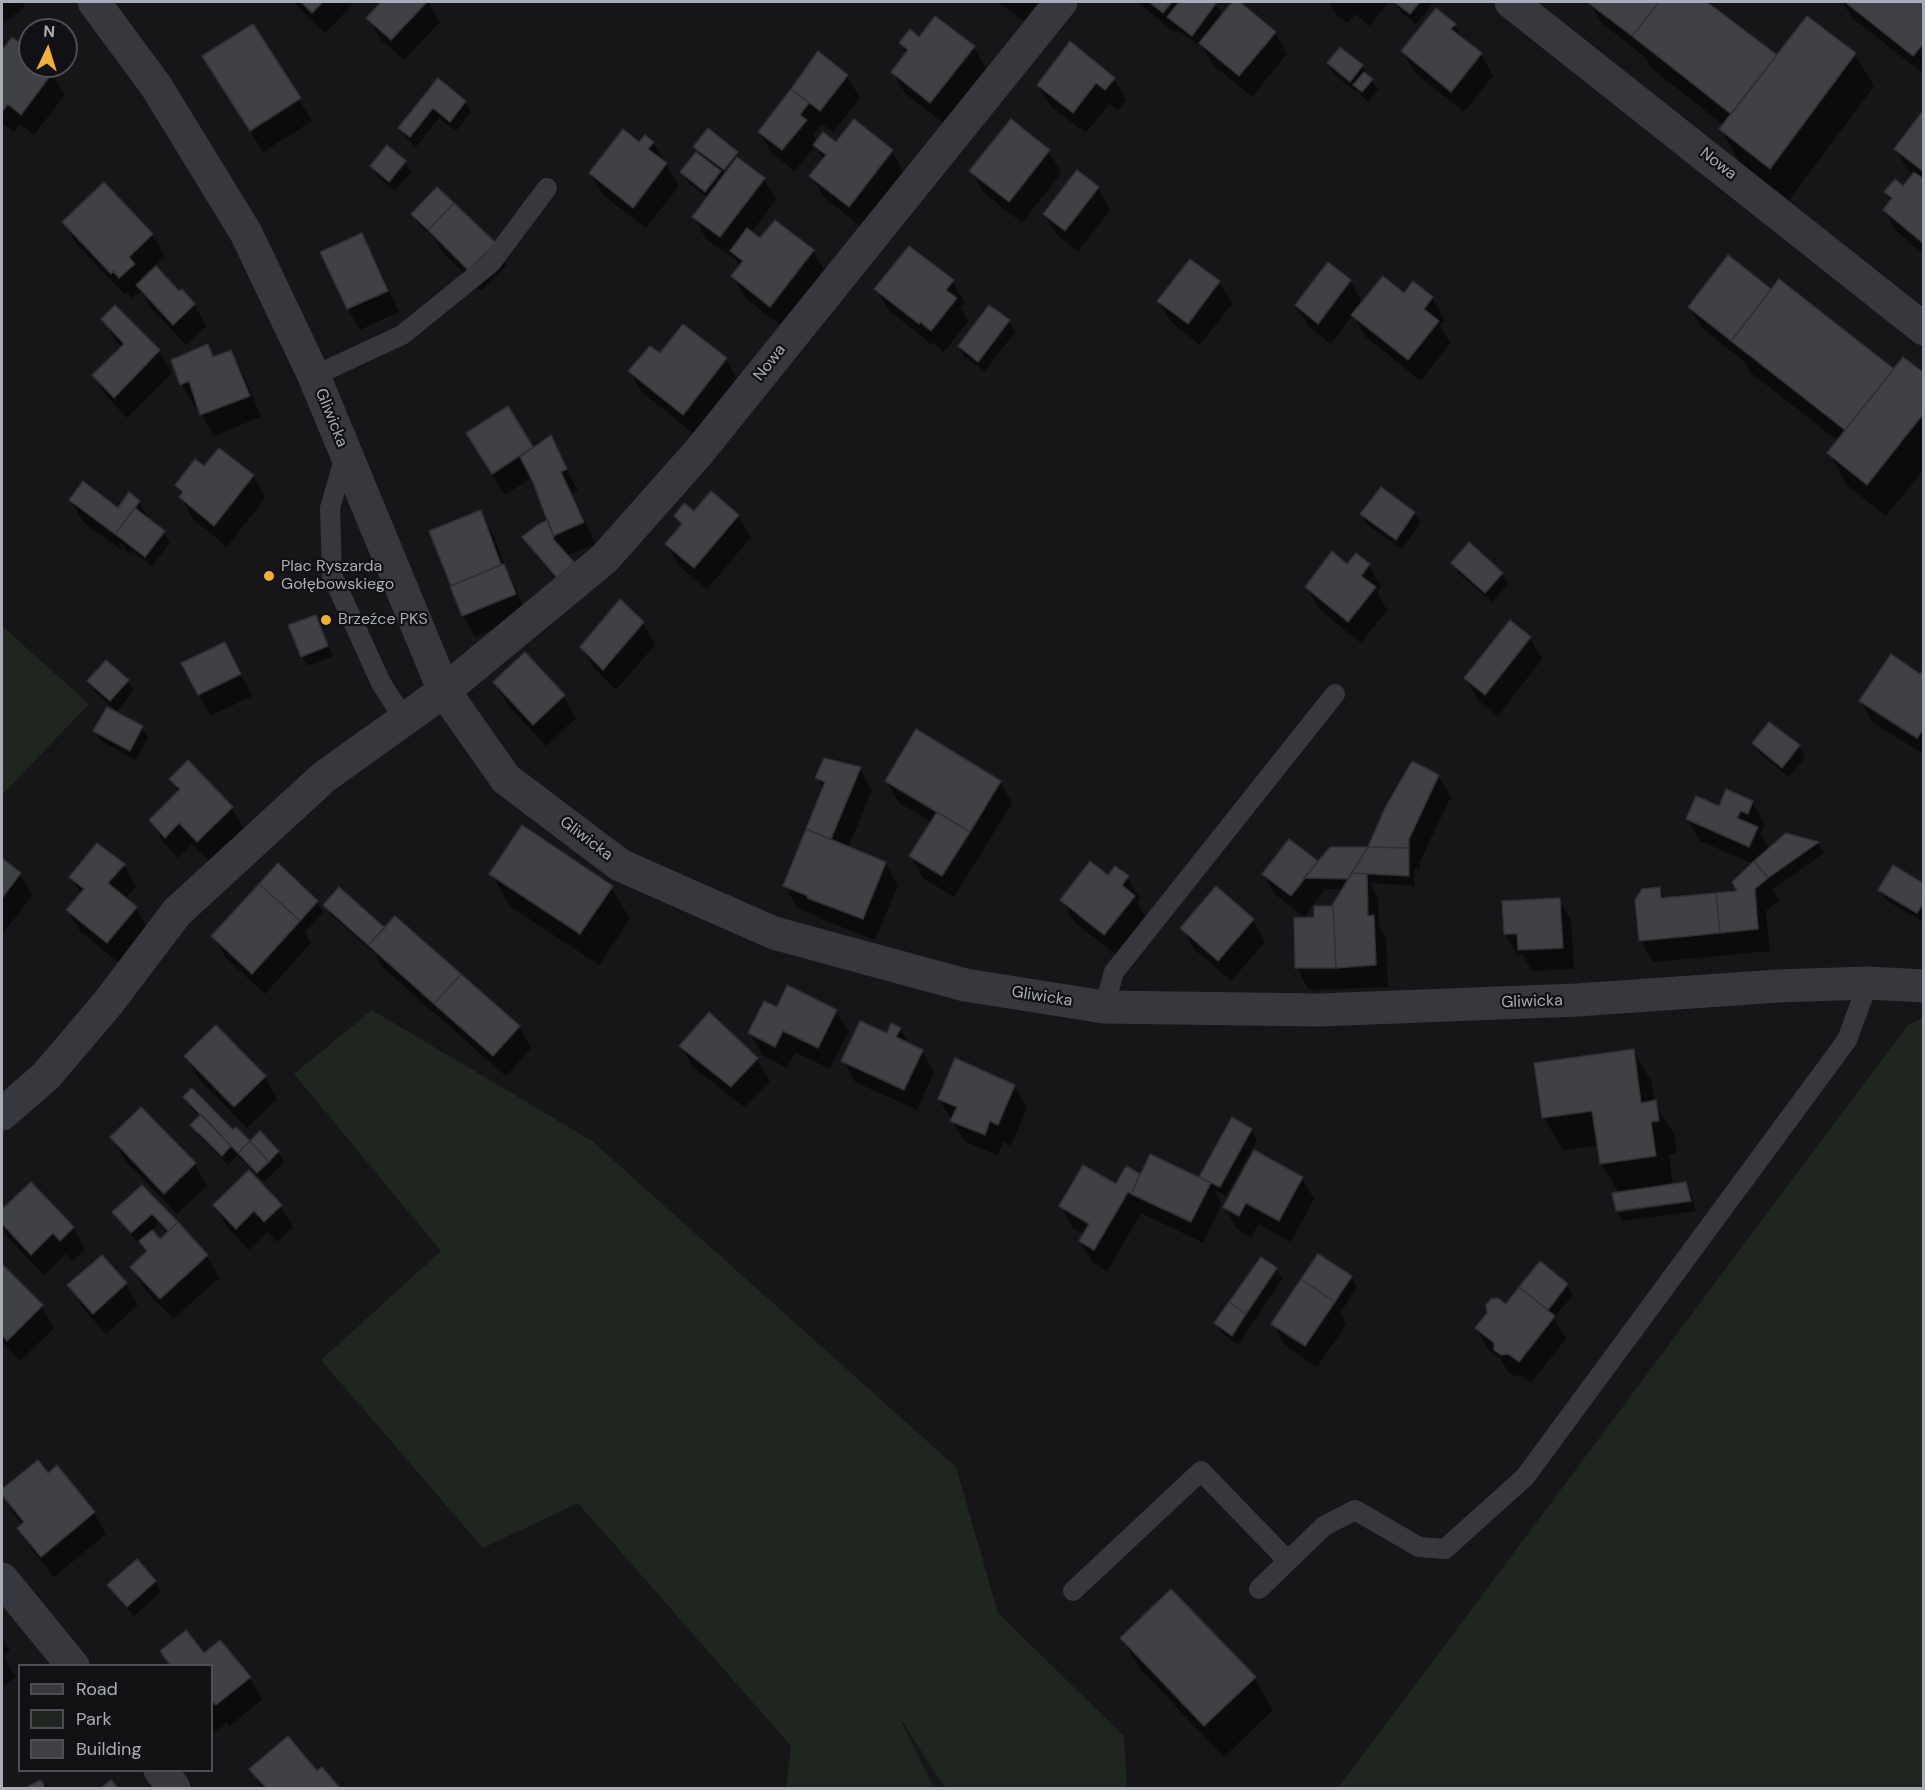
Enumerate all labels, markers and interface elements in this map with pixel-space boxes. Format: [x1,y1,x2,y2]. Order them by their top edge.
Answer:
north arrow [18,18,78,78]
text: N [43,21,56,42]
street label: Nowa [1696,144,1740,184]
street label: Nowa [750,341,790,385]
street label: Gliwicka [311,386,351,450]
place label: Plac Ryszarda Gołębowskiego [281,557,394,595]
marker: Plac Ryszarda Gołębowskiego [262,569,276,583]
place label: Brzeźce PKS [338,610,428,630]
marker: Brzeźce PKS [319,613,333,627]
street label: Gliwicka [556,813,616,865]
street label: Gliwicka [1010,983,1074,1011]
street label: Gliwicka [1501,991,1563,1013]
legend [18,1664,213,1772]
text: Road [76,1677,118,1701]
text: Park [76,1707,112,1731]
text: Building [76,1737,141,1761]

